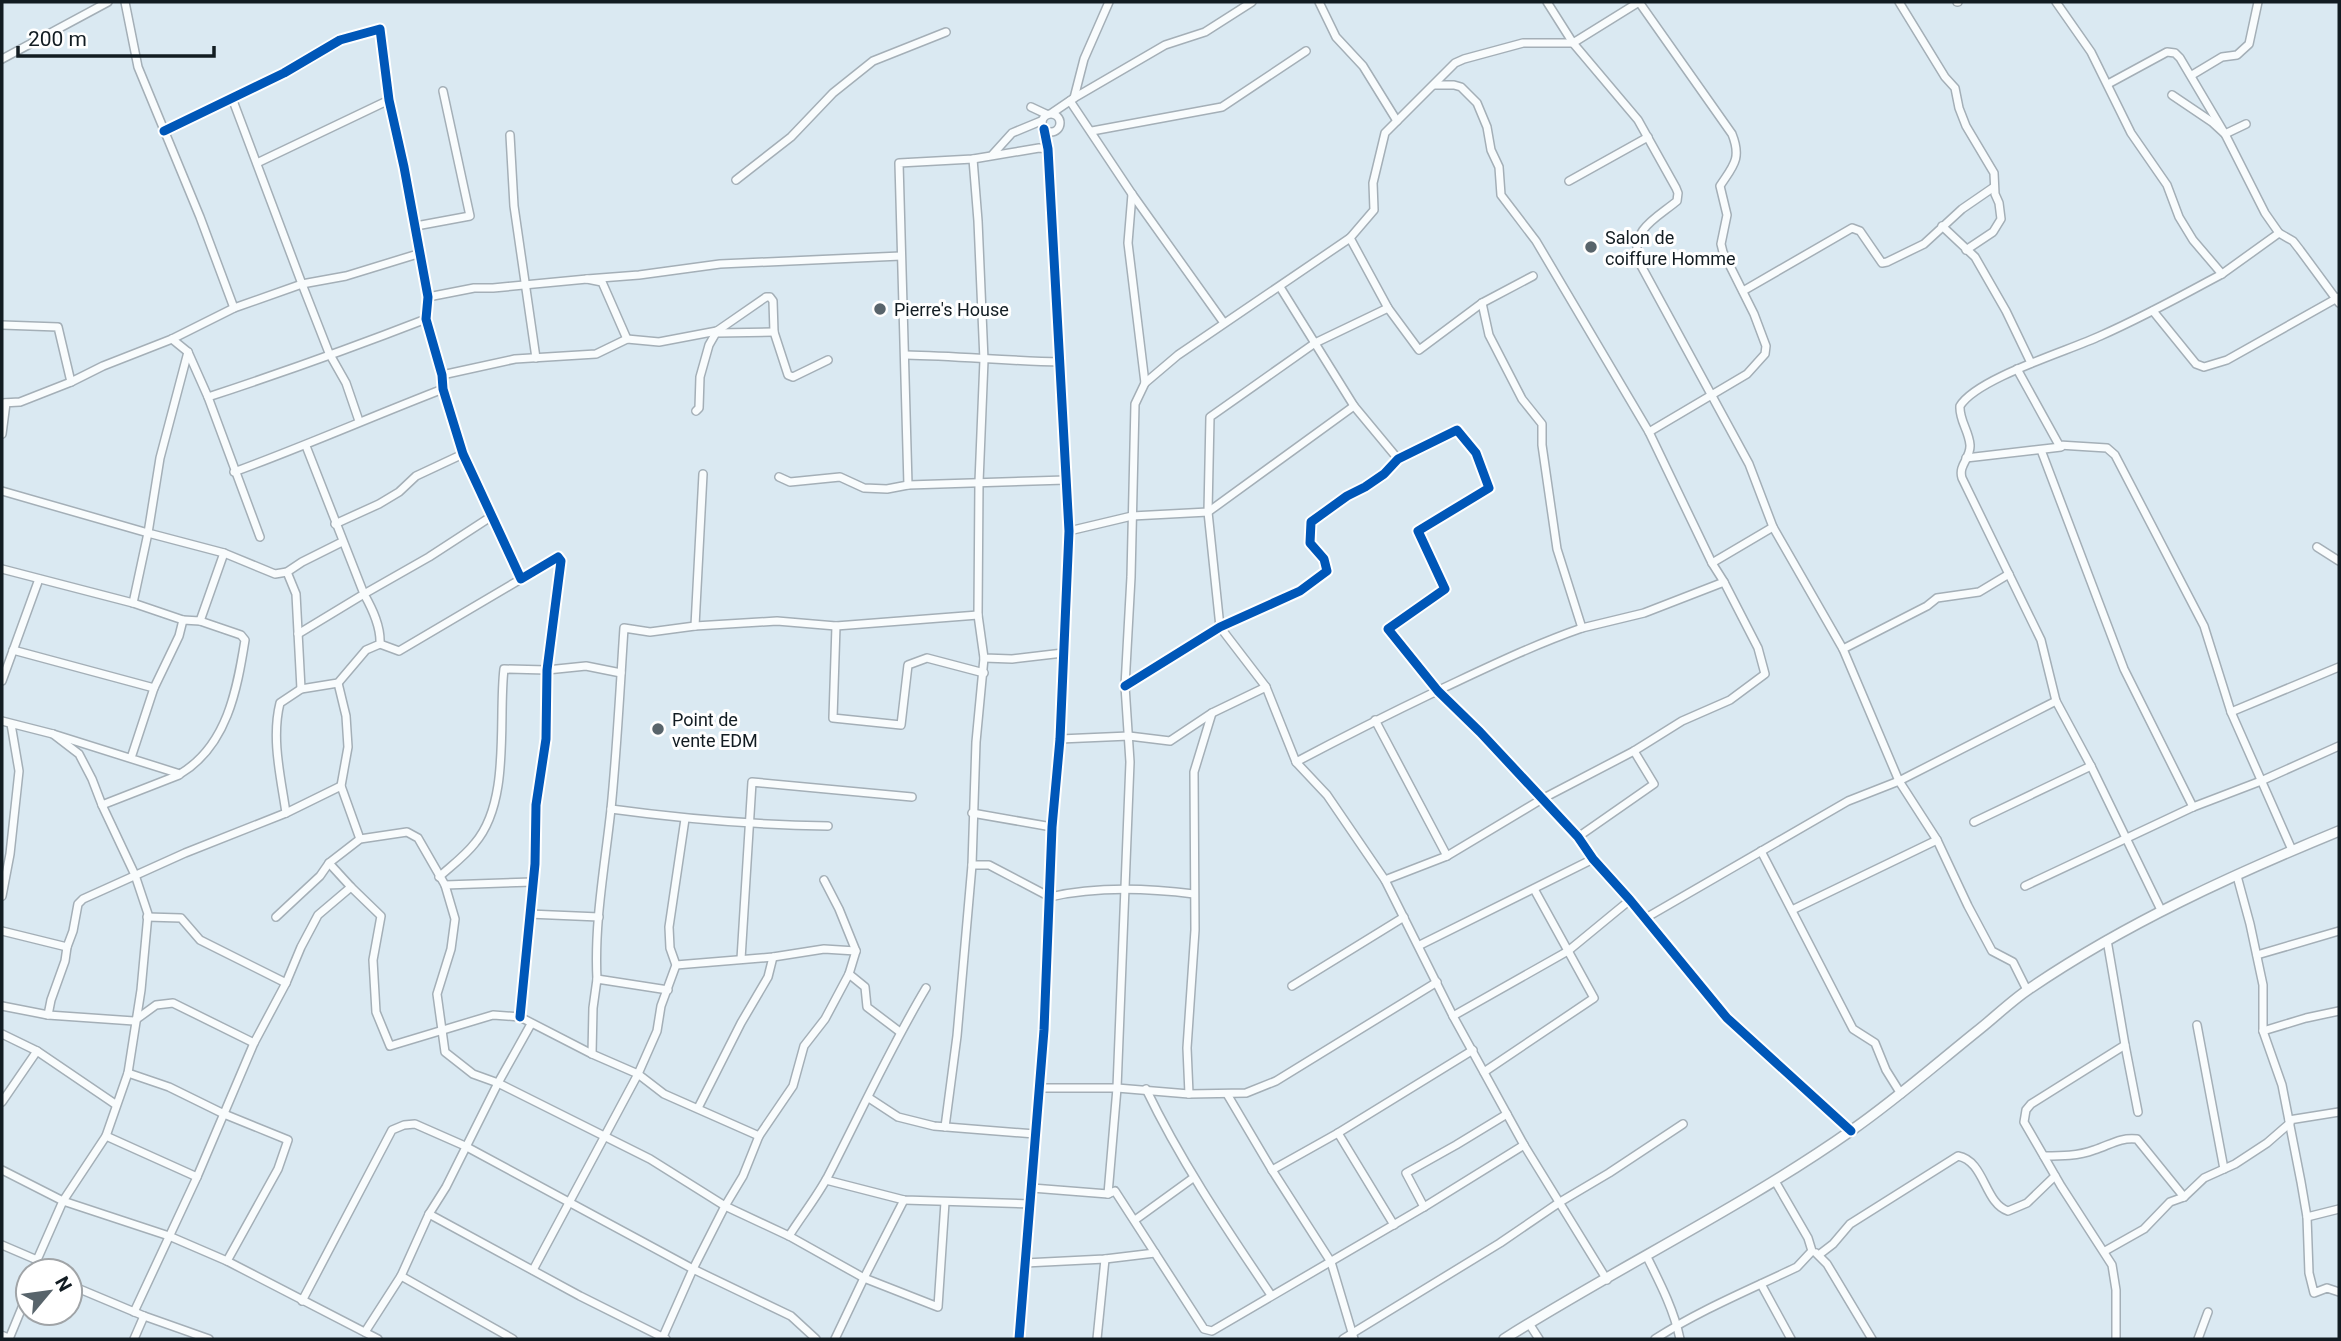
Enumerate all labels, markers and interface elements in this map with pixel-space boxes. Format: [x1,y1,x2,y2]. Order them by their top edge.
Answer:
scale bar [18,14,214,58]
text: 200 m [28,27,87,51]
place label: Salon de coiffure Homme [1605,227,1736,269]
marker: Salon de coiffure Homme [1583,239,1599,255]
place label: Pierre's House [894,299,1009,320]
marker: Pierre's House [872,301,888,317]
place label: Point de vente EDM [672,709,758,751]
marker: Point de vente EDM [650,721,666,737]
north arrow [14,1257,84,1327]
text: N [50,1273,77,1295]

